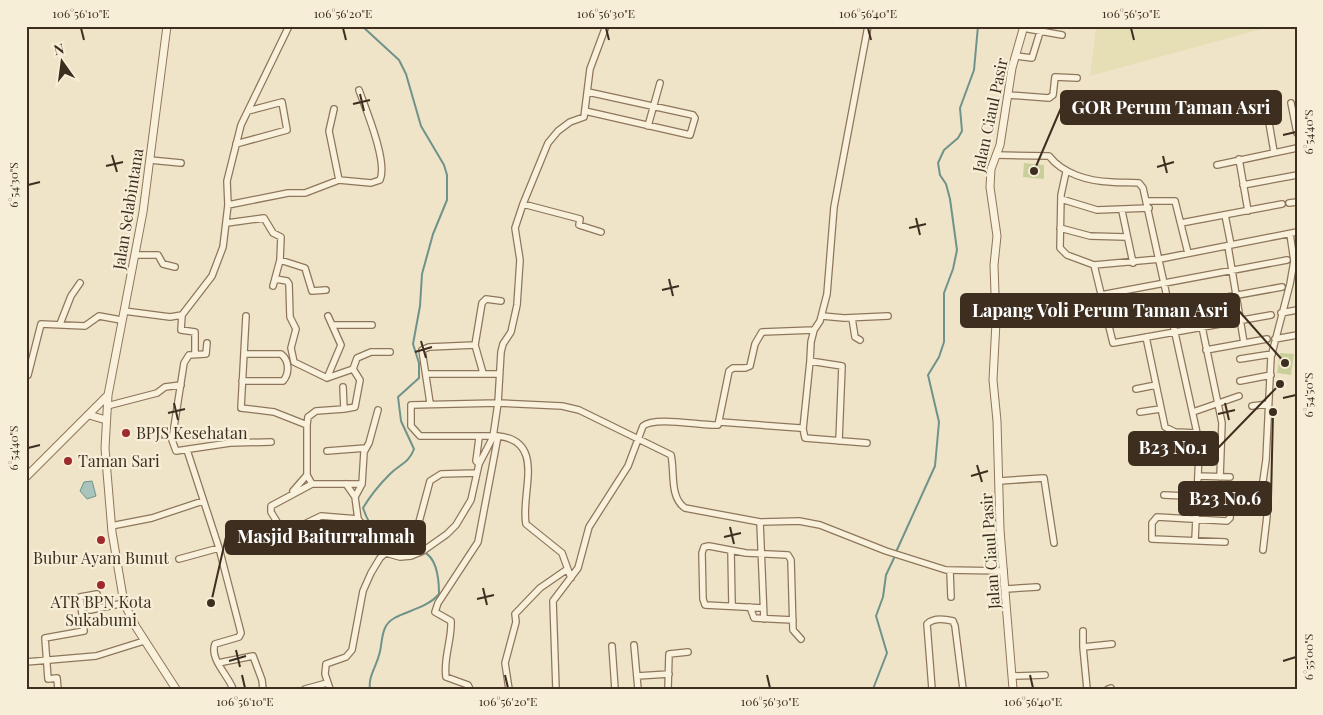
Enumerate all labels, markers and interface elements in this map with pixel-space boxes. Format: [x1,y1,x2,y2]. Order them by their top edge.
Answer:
text: 106°56'10"E [52,5,110,21]
text: 106°56'20"E [314,5,372,21]
text: 106°56'30"E [577,5,635,21]
text: 106°56'40"E [839,5,897,21]
text: 106°56'50"E [1102,5,1160,21]
north arrow [38,38,88,88]
text: N [52,38,66,59]
street label: Jalan Ciaul Pasir [967,56,1012,175]
callout: GOR Perum Taman Asri [1061,91,1281,124]
text: GOR Perum Taman Asri [1072,95,1271,119]
text: 6°54'40"S [1300,109,1316,155]
street label: Jalan Selabintana [107,147,147,272]
text: 6°54'30"S [5,162,21,208]
callout: Lapang Voli Perum Taman Asri [961,294,1239,327]
text: Lapang Voli Perum Taman Asri [972,298,1228,322]
text: 6°54'50"S [1300,372,1316,418]
place label: BPJS Kesehatan [136,422,248,443]
text: 6°54'40"S [5,425,21,471]
marker: BPJS Kesehatan [120,427,132,439]
callout: B23 No.1 [1129,432,1218,465]
text: B23 No.1 [1139,435,1208,459]
place label: Taman Sari [78,450,160,471]
marker: Taman Sari [62,455,74,467]
callout: B23 No.6 [1179,482,1271,515]
text: B23 No.6 [1189,486,1261,510]
street label: Jalan Ciaul Pasir [975,492,1004,611]
callout: Masjid Baiturrahmah [226,521,425,554]
text: Masjid Baiturrahmah [237,524,415,548]
marker: Bubur Ayam Bunut [95,534,107,546]
place label: Bubur Ayam Bunut [33,547,169,568]
marker: ATR BPN Kota Sukabumi [95,579,107,591]
place label: ATR BPN Kota Sukabumi [50,591,151,630]
text: 6°55'00"S [1300,634,1316,680]
text: 106°56'10"E [216,693,274,709]
text: 106°56'20"E [479,693,537,709]
text: 106°56'30"E [741,693,799,709]
text: 106°56'40"E [1004,693,1062,709]

